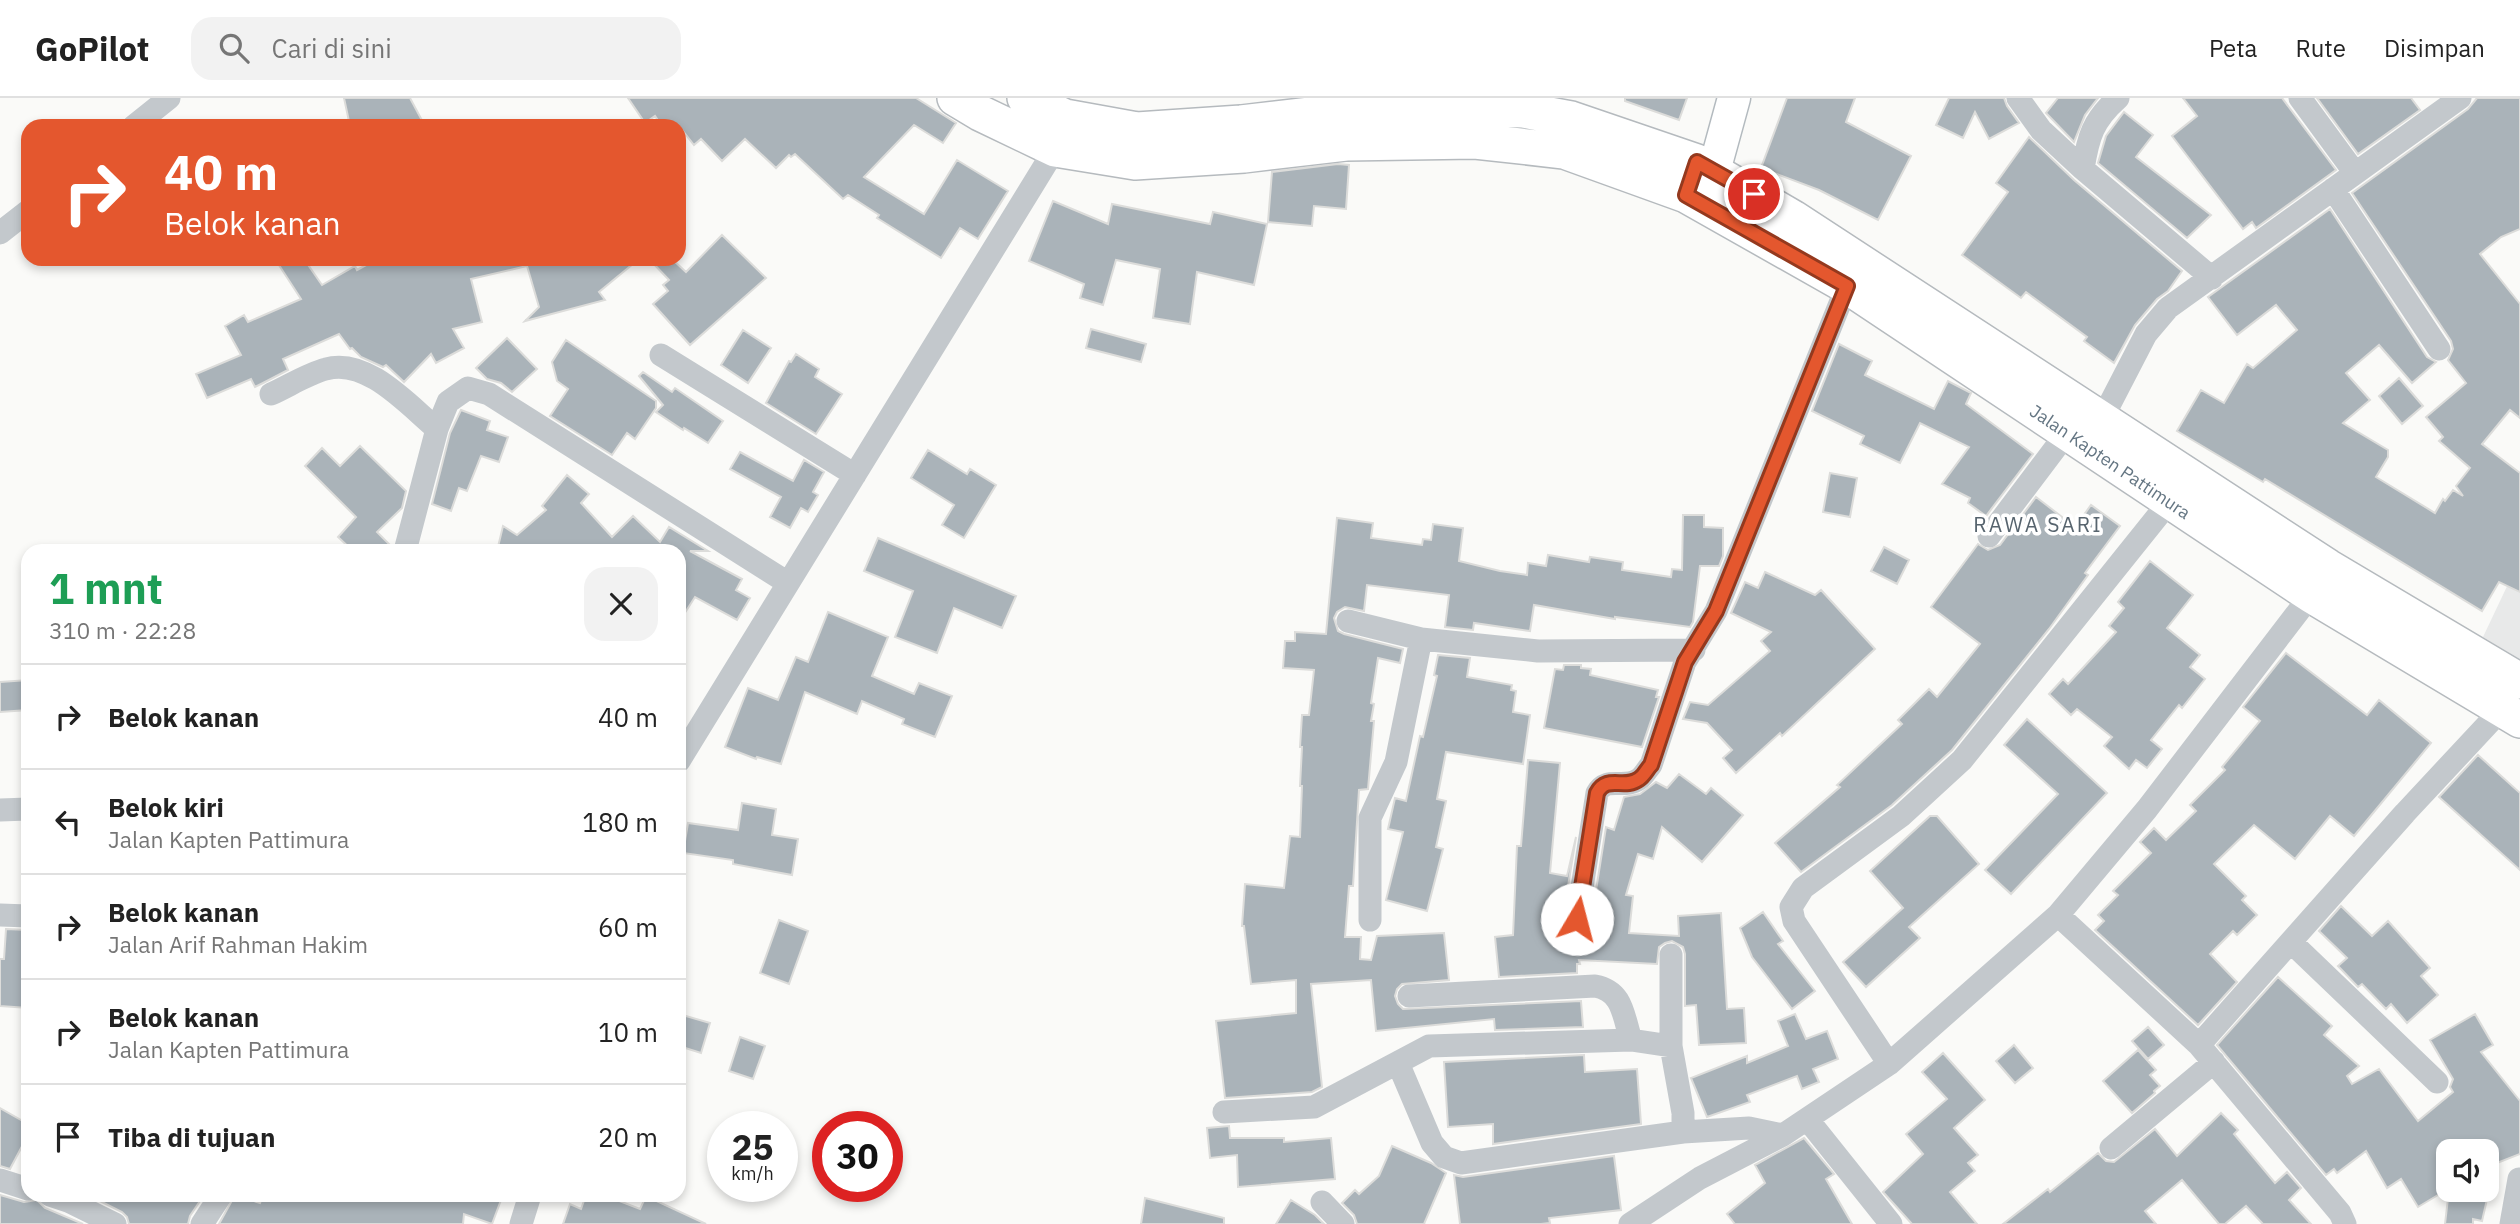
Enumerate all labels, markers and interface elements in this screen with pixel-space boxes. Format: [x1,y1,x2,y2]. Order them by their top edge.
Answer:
search box [191,17,681,80]
text: GoPilot [35,27,149,70]
icon: search [215,29,253,67]
text: Cari di sini [271,31,392,65]
text: Peta [2209,32,2257,64]
text: Rute [2295,32,2346,64]
text: Disimpan [2384,32,2485,64]
text: 40 m [164,140,278,203]
icon: right [49,147,140,238]
pin [1724,164,1784,224]
icon: arrive [1735,175,1773,213]
text: Belok kanan [164,202,341,244]
street label: Jalan Kapten Pattimura [2026,399,2195,524]
district label: RAWA SARI [1973,510,2103,538]
text: 1 mnt [49,561,163,616]
button: close [584,567,658,641]
text: 310 m · 22:28 [49,615,196,645]
icon: right [49,698,87,736]
text: Belok kanan [108,700,259,734]
text: 40 m [598,700,658,734]
text: Belok kiri [108,790,224,824]
icon: left [49,803,87,841]
text: 180 m [582,805,658,839]
text: Jalan Kapten Pattimura [108,824,349,854]
position arrow [1540,882,1614,956]
text: Belok kanan [108,895,259,929]
icon: right [49,908,87,946]
text: 60 m [598,910,658,944]
text: Jalan Arif Rahman Hakim [108,929,368,959]
text: Belok kanan [108,1000,259,1034]
icon: right [49,1013,87,1051]
text: 10 m [598,1015,658,1049]
text: Jalan Kapten Pattimura [108,1034,349,1064]
speed limit sign: 30 [812,1111,903,1202]
icon: arrive [49,1118,87,1156]
text: Tiba di tujuan [108,1120,275,1154]
text: 20 m [598,1120,658,1154]
text: 25 [731,1124,774,1170]
map controls [2436,1139,2499,1202]
button: sound [2436,1139,2499,1202]
text: km/h [731,1162,774,1185]

